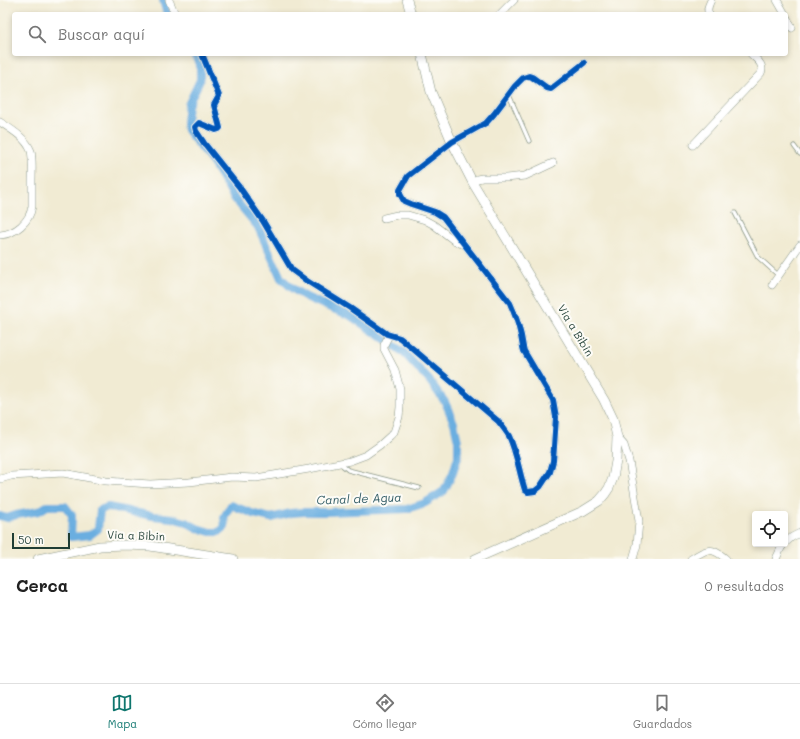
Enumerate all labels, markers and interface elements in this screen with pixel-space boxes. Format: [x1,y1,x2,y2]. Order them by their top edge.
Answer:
search box [12,12,788,56]
icon: search [26,23,48,45]
text: Buscar aquí [58,24,145,44]
street label: Via a Bibin [555,301,597,359]
water label: Canal de Agua [316,489,402,507]
map controls [752,511,788,547]
button: locate [752,511,788,547]
street label: Via a Bibin [107,526,165,544]
scale bar [12,531,70,550]
text: 50 m [18,532,44,547]
text: Cerca [16,574,68,596]
text: 0 resultados [704,577,784,594]
tab: Mapa [108,692,137,731]
tab: Cómo llegar [353,692,417,731]
tab: Guardados [633,692,692,731]

